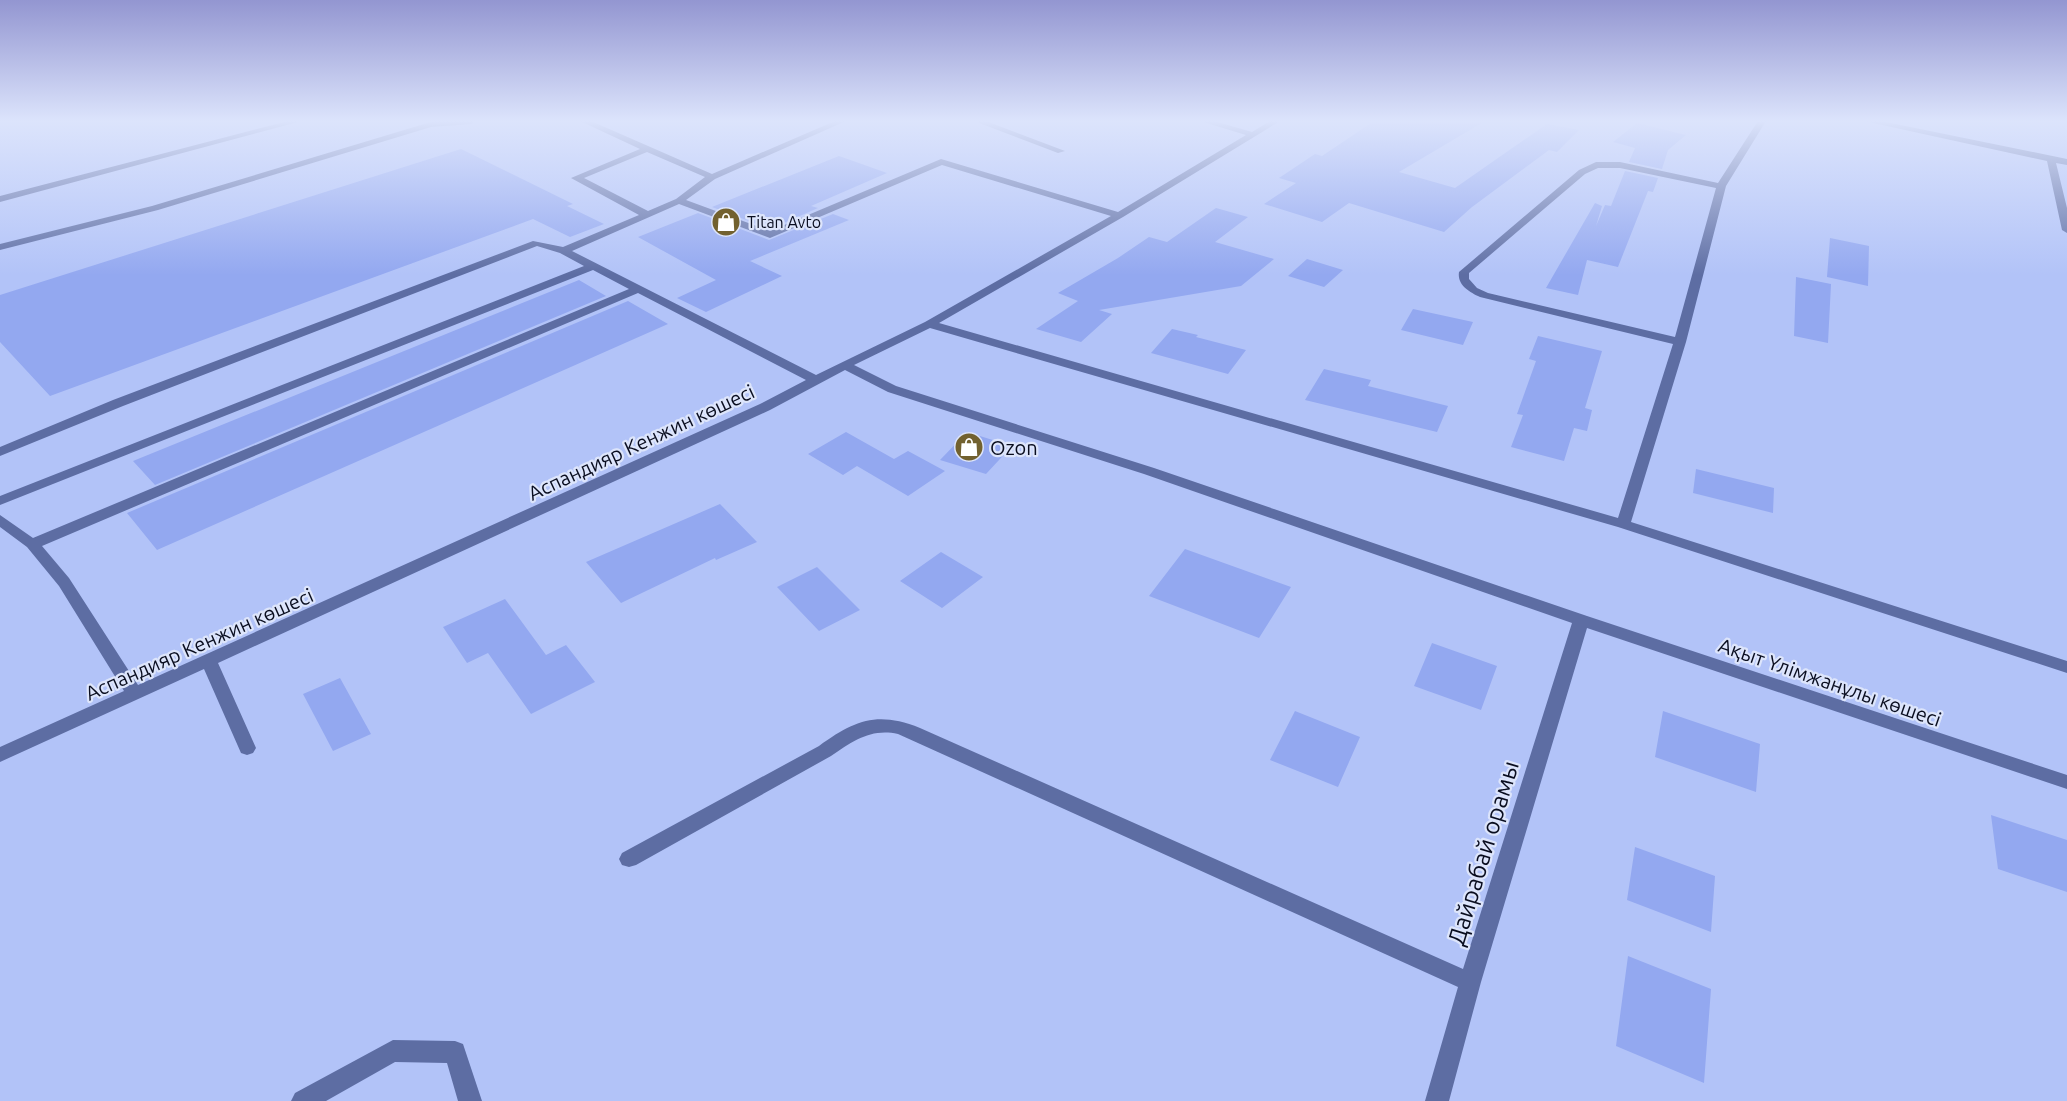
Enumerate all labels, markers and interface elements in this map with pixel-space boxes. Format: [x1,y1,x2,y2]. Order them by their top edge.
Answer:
shop icon: Titan Avto [710,206,742,238]
place label: Titan Avto [747,213,821,231]
street label: Аспандияр Кенжин көшесі [524,379,758,505]
shop icon: Ozon [953,431,985,463]
place label: Ozon [990,436,1038,459]
street label: Аспандияр Кенжин көшесі [81,583,317,705]
street label: Ақыт Үлімжанұлы көшесі [1716,633,1944,731]
street label: Дайрабай орамы [1442,758,1524,948]

